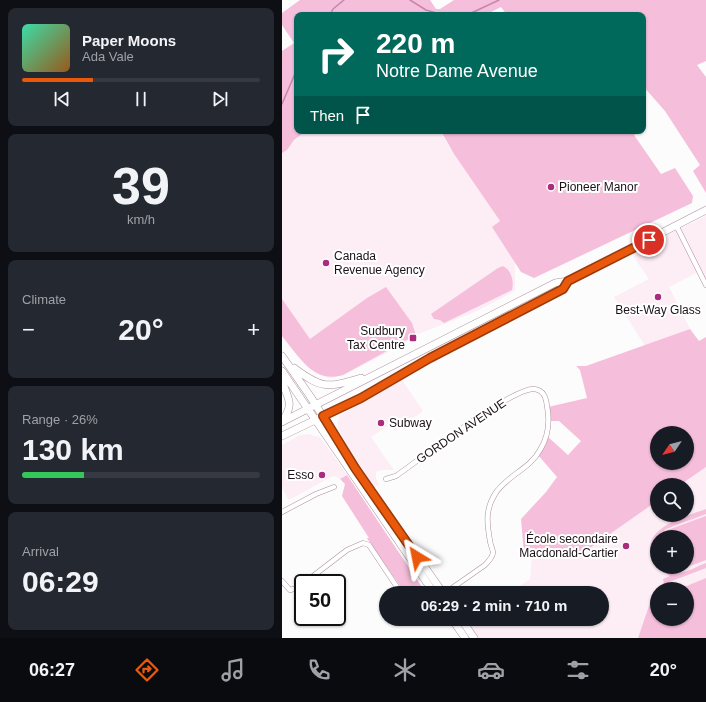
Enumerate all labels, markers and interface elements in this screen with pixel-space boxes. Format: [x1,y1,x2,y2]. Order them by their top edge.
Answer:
icon: right [310,28,362,80]
text: 220 m [376,28,455,59]
text: Paper Moons [82,32,176,49]
text: Ada Vale [82,49,134,64]
text: Notre Dame Avenue [376,61,538,81]
icon: previous [51,88,73,110]
icon: pause [130,88,152,110]
icon: next [209,88,231,110]
icon: arrive [352,104,374,126]
text: Then [310,107,344,124]
text: 39 [112,157,170,215]
place label: Pioneer Manor [559,180,638,194]
marker: Pioneer Manor [546,182,556,192]
text: km/h [127,212,155,227]
pin [632,223,666,257]
icon: arrive [638,229,660,251]
place label: Canada Revenue Agency [334,249,425,277]
marker: Canada Revenue Agency [321,258,331,268]
text: Climate [22,292,66,307]
marker: Best-Way Glass [653,292,663,302]
place label: Best-Way Glass [615,303,701,317]
text: 20° [118,313,164,346]
text: − [22,317,35,342]
text: + [247,317,260,342]
place label: Sudbury Tax Centre [347,324,405,352]
marker: Sudbury Tax Centre [408,333,418,343]
street label: GORDON AVENUE [414,396,508,466]
text: Range · 26% [22,412,98,427]
place label: Subway [389,416,432,430]
marker: Subway [376,418,386,428]
north arrow [650,426,694,470]
map controls [650,426,694,626]
text: 130 km [22,433,124,466]
place label: Esso [287,468,314,482]
marker: Esso [317,470,327,480]
button: search [650,478,694,522]
button: + [650,530,694,574]
place label: École secondaire Macdonald-Cartier [519,531,618,560]
position arrow [396,536,438,578]
marker: École secondaire Macdonald-Cartier [621,541,631,551]
text: Arrival [22,544,59,559]
text: 06:29 [22,565,99,598]
speed limit sign: 50 [294,574,346,626]
button: − [650,582,694,626]
text: 06:29 · 2 min · 710 m [421,597,567,614]
icon: directions [133,656,161,684]
icon: music [219,656,247,684]
icon: phone [305,656,333,684]
icon: climate [391,656,419,684]
icon: car [477,656,505,684]
icon: filters [564,656,592,684]
text: 06:27 [29,660,75,680]
text: 20° [650,660,677,680]

